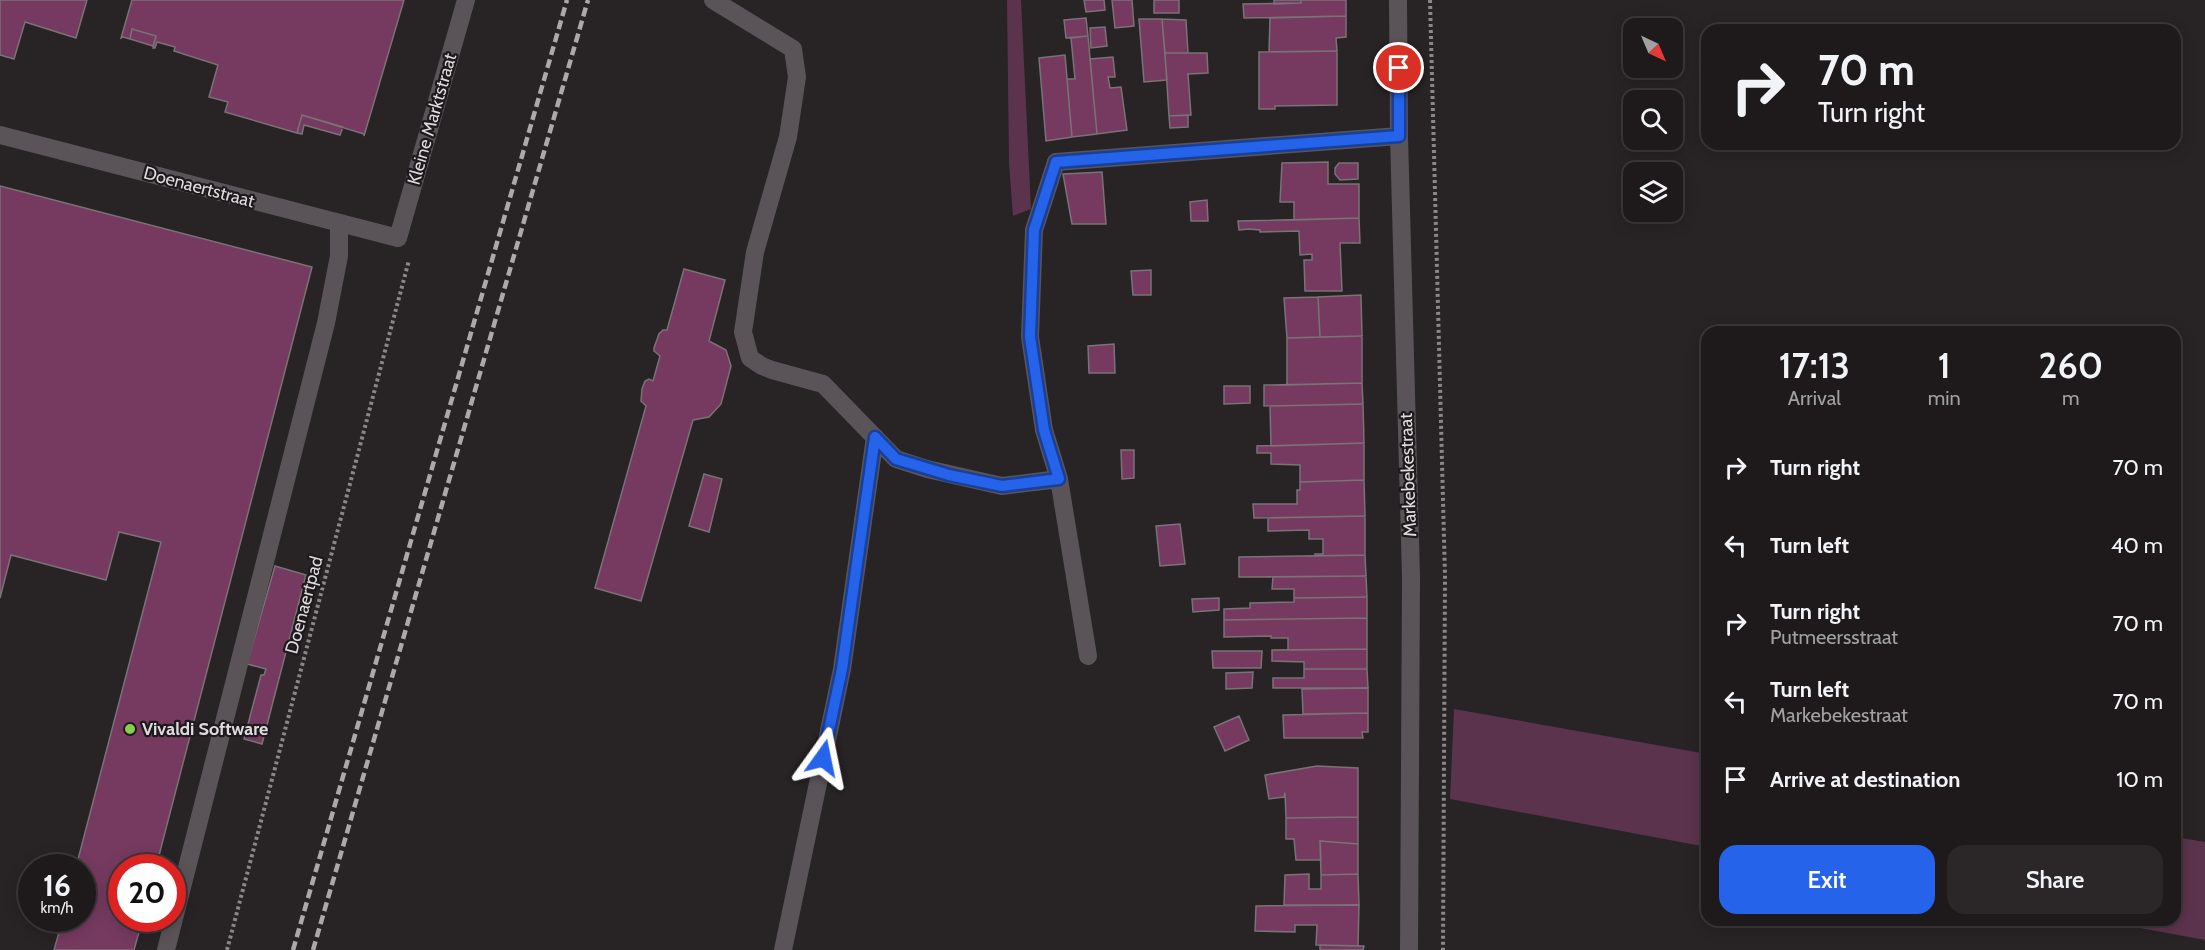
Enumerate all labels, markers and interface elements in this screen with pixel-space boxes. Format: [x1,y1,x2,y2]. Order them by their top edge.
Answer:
north arrow [1623,18,1683,78]
map controls [1623,18,1683,222]
pin [1373,42,1424,93]
text: 70 m [1818,44,1915,96]
icon: right [1719,48,1797,126]
street label: Kleine Marktstraat [403,51,461,187]
icon: arrive [1382,51,1415,84]
button: search [1623,90,1683,150]
text: Turn right [1818,96,1925,129]
street label: Doenaertstraat [141,162,257,212]
button: layers [1623,162,1683,222]
text: 17:13 [1779,343,1850,387]
text: 1 [1938,343,1951,387]
text: 260 [2039,343,2103,387]
text: Arrival [1788,386,1841,410]
text: min [1928,386,1961,410]
text: m [2062,386,2080,410]
street label: Markebekestraat [1395,413,1421,537]
icon: right [1719,451,1752,484]
text: Turn right [1770,454,1860,481]
text: 70 m [2113,454,2163,481]
icon: left [1719,529,1752,562]
text: Turn left [1770,532,1849,559]
text: 40 m [2111,532,2163,559]
street label: Doenaertpad [280,554,328,656]
text: Turn right [1770,598,1860,625]
icon: right [1719,607,1752,640]
text: 70 m [2113,610,2163,637]
text: Putmeersstraat [1770,625,1898,649]
text: Turn left [1770,676,1849,703]
icon: left [1719,685,1752,718]
text: 70 m [2113,688,2163,715]
text: Markebekestraat [1770,703,1908,727]
place label: Vivaldi Software [142,718,268,740]
marker: Vivaldi Software [123,722,137,736]
position arrow [791,726,855,790]
icon: arrive [1719,763,1752,796]
text: Arrive at destination [1770,766,1960,793]
text: 10 m [2116,766,2163,793]
button: Exit [1719,845,1935,914]
button: Share [1947,845,2163,914]
speed limit sign: 20 [108,854,186,932]
text: 16 [43,867,71,904]
text: km/h [41,899,73,917]

